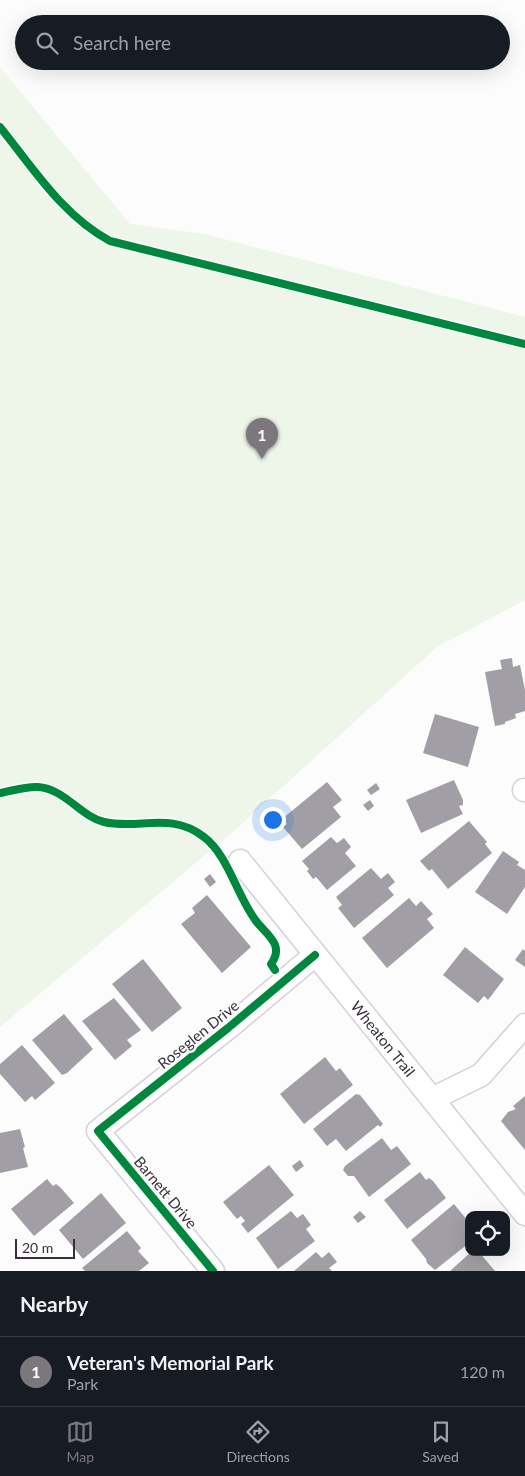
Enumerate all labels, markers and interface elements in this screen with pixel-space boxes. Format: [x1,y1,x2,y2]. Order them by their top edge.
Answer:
search box [15,15,510,70]
icon: search [33,29,61,57]
text: Search here [73,31,171,54]
pin: 1 [246,418,278,459]
your location [260,807,286,833]
street label: Roseglen Drive [154,996,242,1072]
street label: Wheaton Trail [347,997,419,1080]
street label: Barnett Drive [131,1152,201,1232]
map controls [465,1211,510,1256]
button: locate [465,1211,510,1256]
scale bar [15,1236,75,1259]
text: 20 m [22,1239,53,1256]
text: Nearby [20,1291,88,1316]
text: Veteran's Memorial Park [67,1351,274,1374]
text: 1 [31,1362,41,1381]
text: 120 m [460,1362,505,1381]
text: Park [67,1374,98,1393]
tab: Map [66,1418,94,1465]
tab: Directions [227,1418,290,1465]
tab: Saved [422,1418,459,1465]

